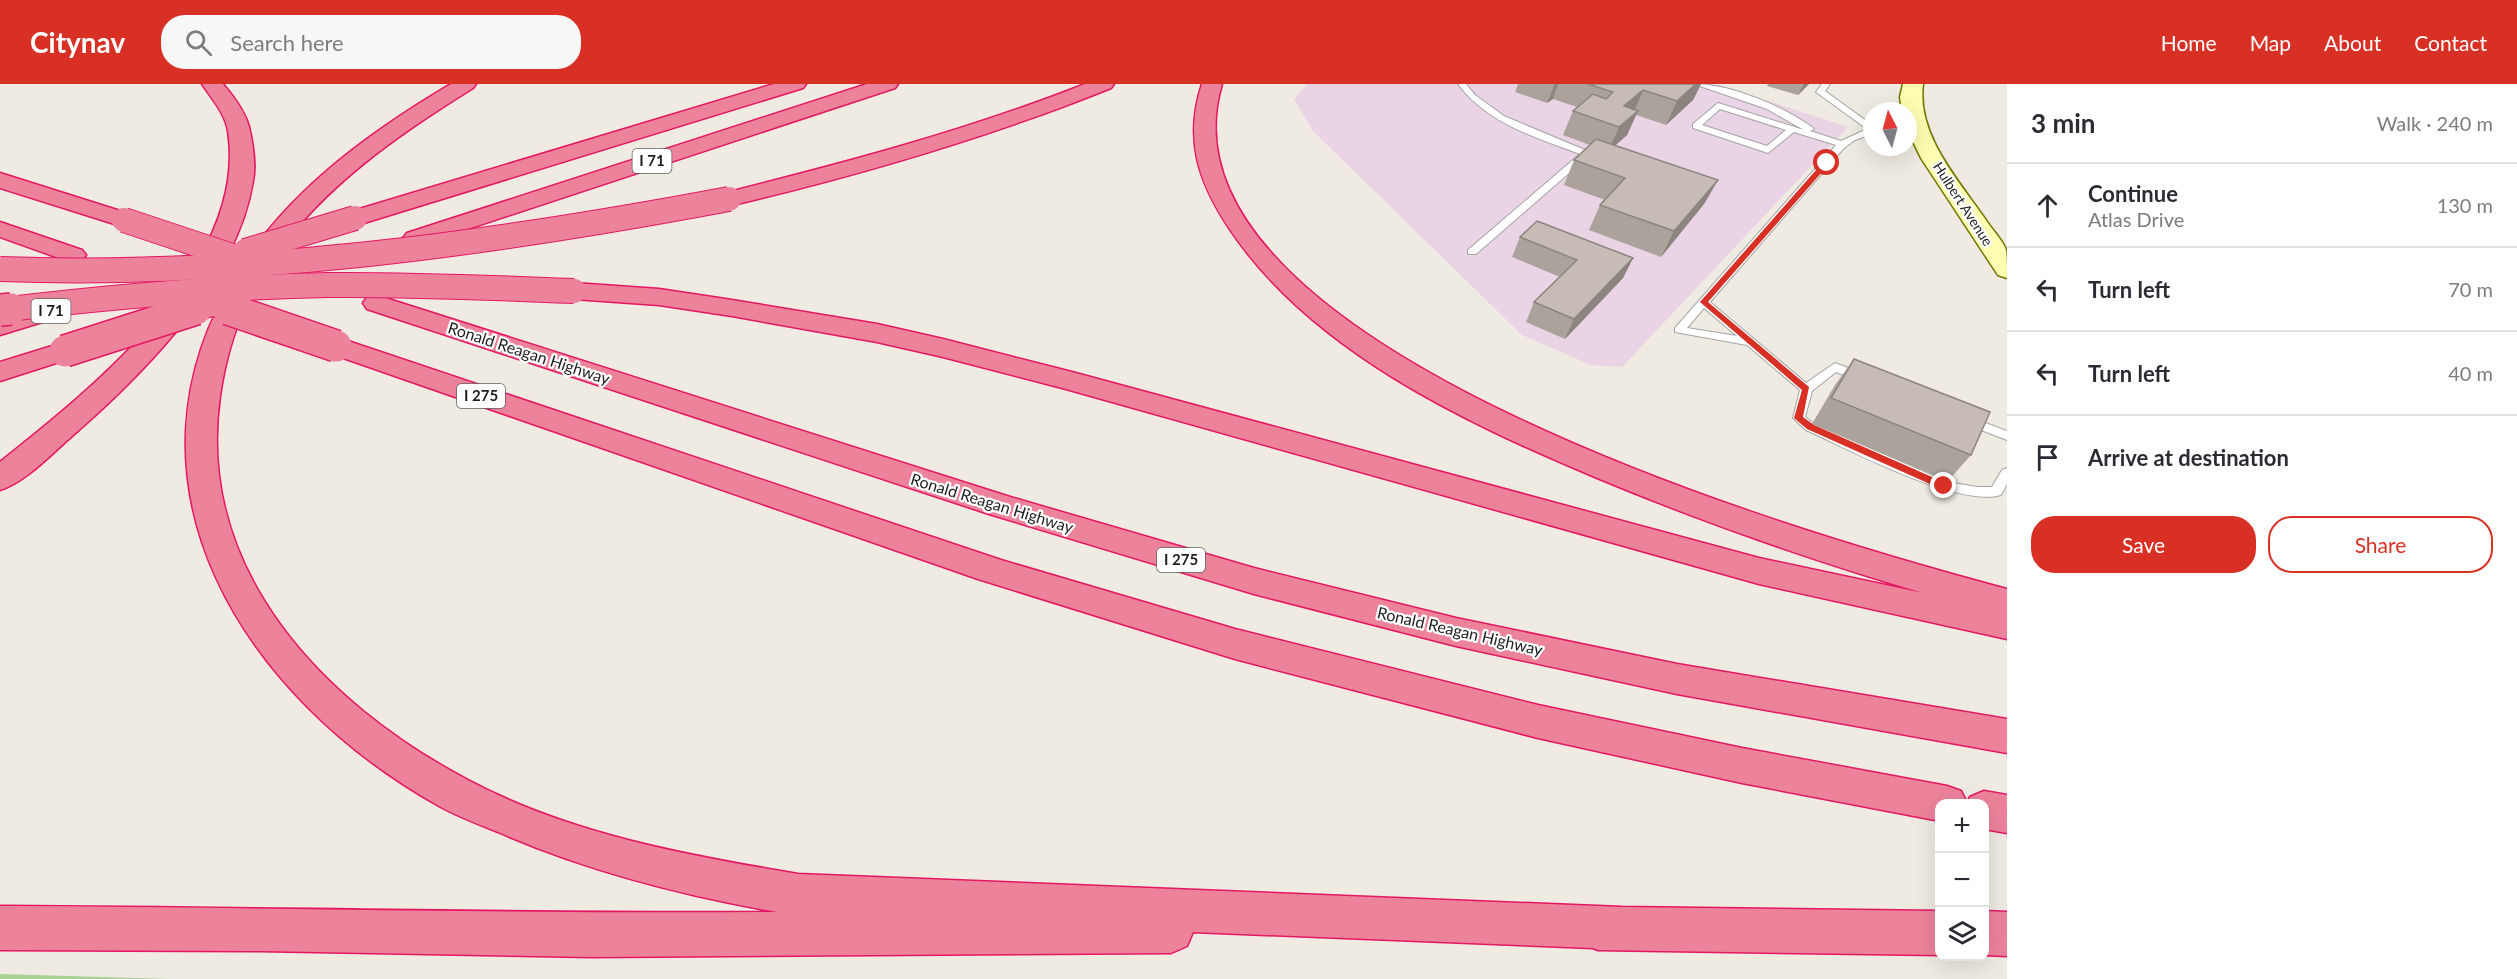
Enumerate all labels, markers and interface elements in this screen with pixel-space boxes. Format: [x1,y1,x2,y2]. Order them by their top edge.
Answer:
search box [161,15,581,69]
text: Citynav [30,25,125,59]
icon: search [182,26,215,59]
text: Search here [230,29,344,56]
text: Home [2161,30,2217,55]
text: Map [2250,30,2291,55]
text: About [2324,30,2381,55]
text: Contact [2414,30,2487,55]
north arrow [1863,102,1917,156]
text: 3 min [2031,107,2095,139]
text: Walk · 240 m [2377,111,2493,135]
road number: I 71 [632,149,672,173]
route start [1813,149,1839,175]
street label: Hulbert Avenue [1930,159,1997,249]
text: Continue [2088,180,2178,207]
icon: ahead [2031,189,2064,222]
text: 130 m [2437,193,2493,217]
text: Atlas Drive [2088,207,2184,231]
icon: left [2031,273,2064,306]
text: Turn left [2088,276,2170,303]
text: 70 m [2448,277,2493,301]
road number: I 71 [32,299,70,323]
street label: Ronald Reagan Highway [446,317,613,388]
icon: left [2031,357,2064,390]
text: Turn left [2088,360,2170,387]
text: 40 m [2448,361,2493,385]
road number: I 275 [457,384,505,408]
icon: arrive [2031,441,2064,474]
text: Arrive at destination [2088,444,2289,471]
street label: Ronald Reagan Highway [909,469,1076,537]
route end [1930,472,1956,498]
button: Save [2031,516,2256,573]
button: Share [2268,516,2493,573]
road number: I 275 [1157,548,1205,572]
street label: Ronald Reagan Highway [1376,602,1545,659]
map controls [1935,799,1989,961]
button: + [1935,799,1989,853]
button: − [1935,853,1989,907]
button: layers [1935,907,1989,961]

